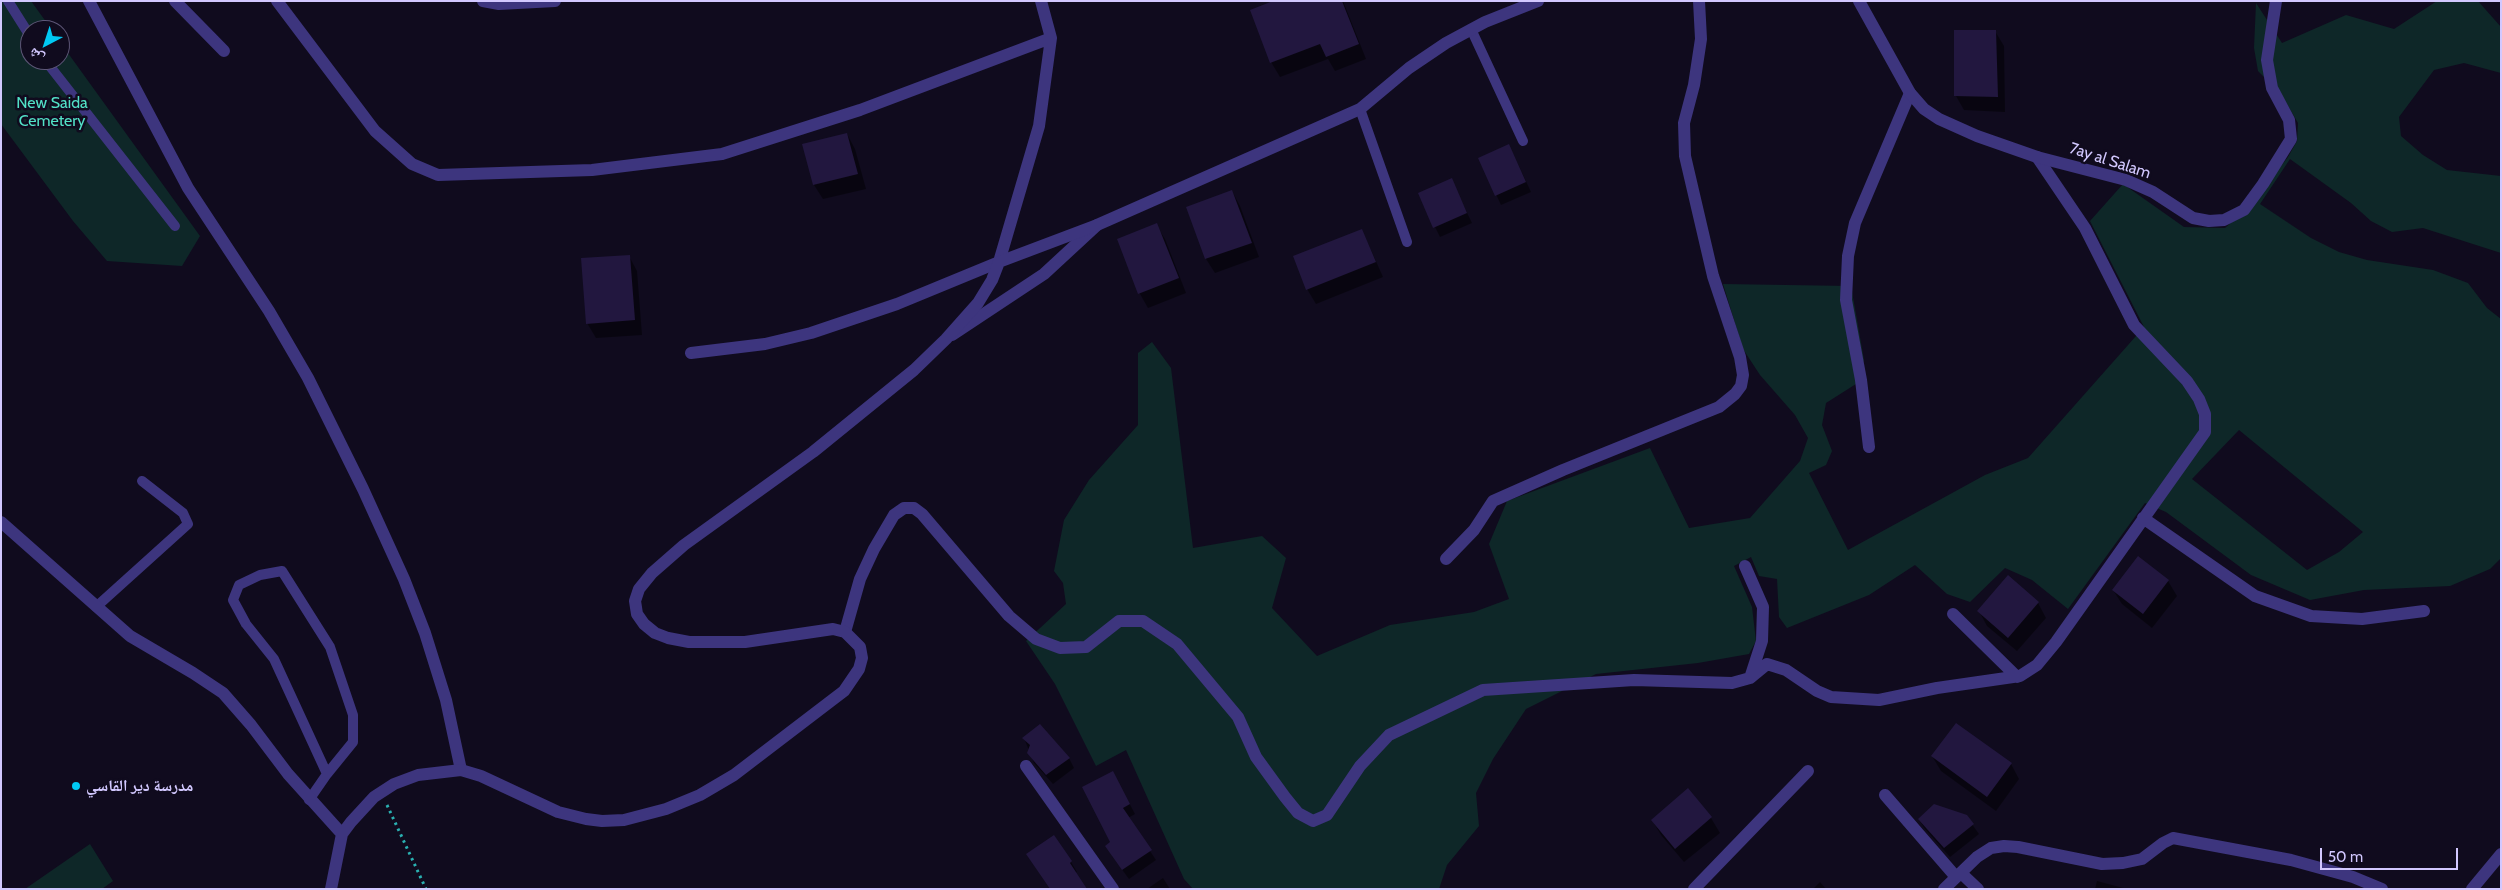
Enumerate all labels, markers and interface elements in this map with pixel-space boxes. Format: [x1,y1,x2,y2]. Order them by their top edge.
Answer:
north arrow [20,20,70,70]
text: ش [25,44,47,67]
park label: New Saida Cemetery [16,93,88,131]
street label: 7ay al Salam [2067,139,2153,183]
place label: مدرسة دير القاسي [86,776,193,796]
marker: مدرسة دير القاسي [70,780,82,792]
scale bar [2322,838,2460,870]
text: 50 m [2328,848,2363,866]

